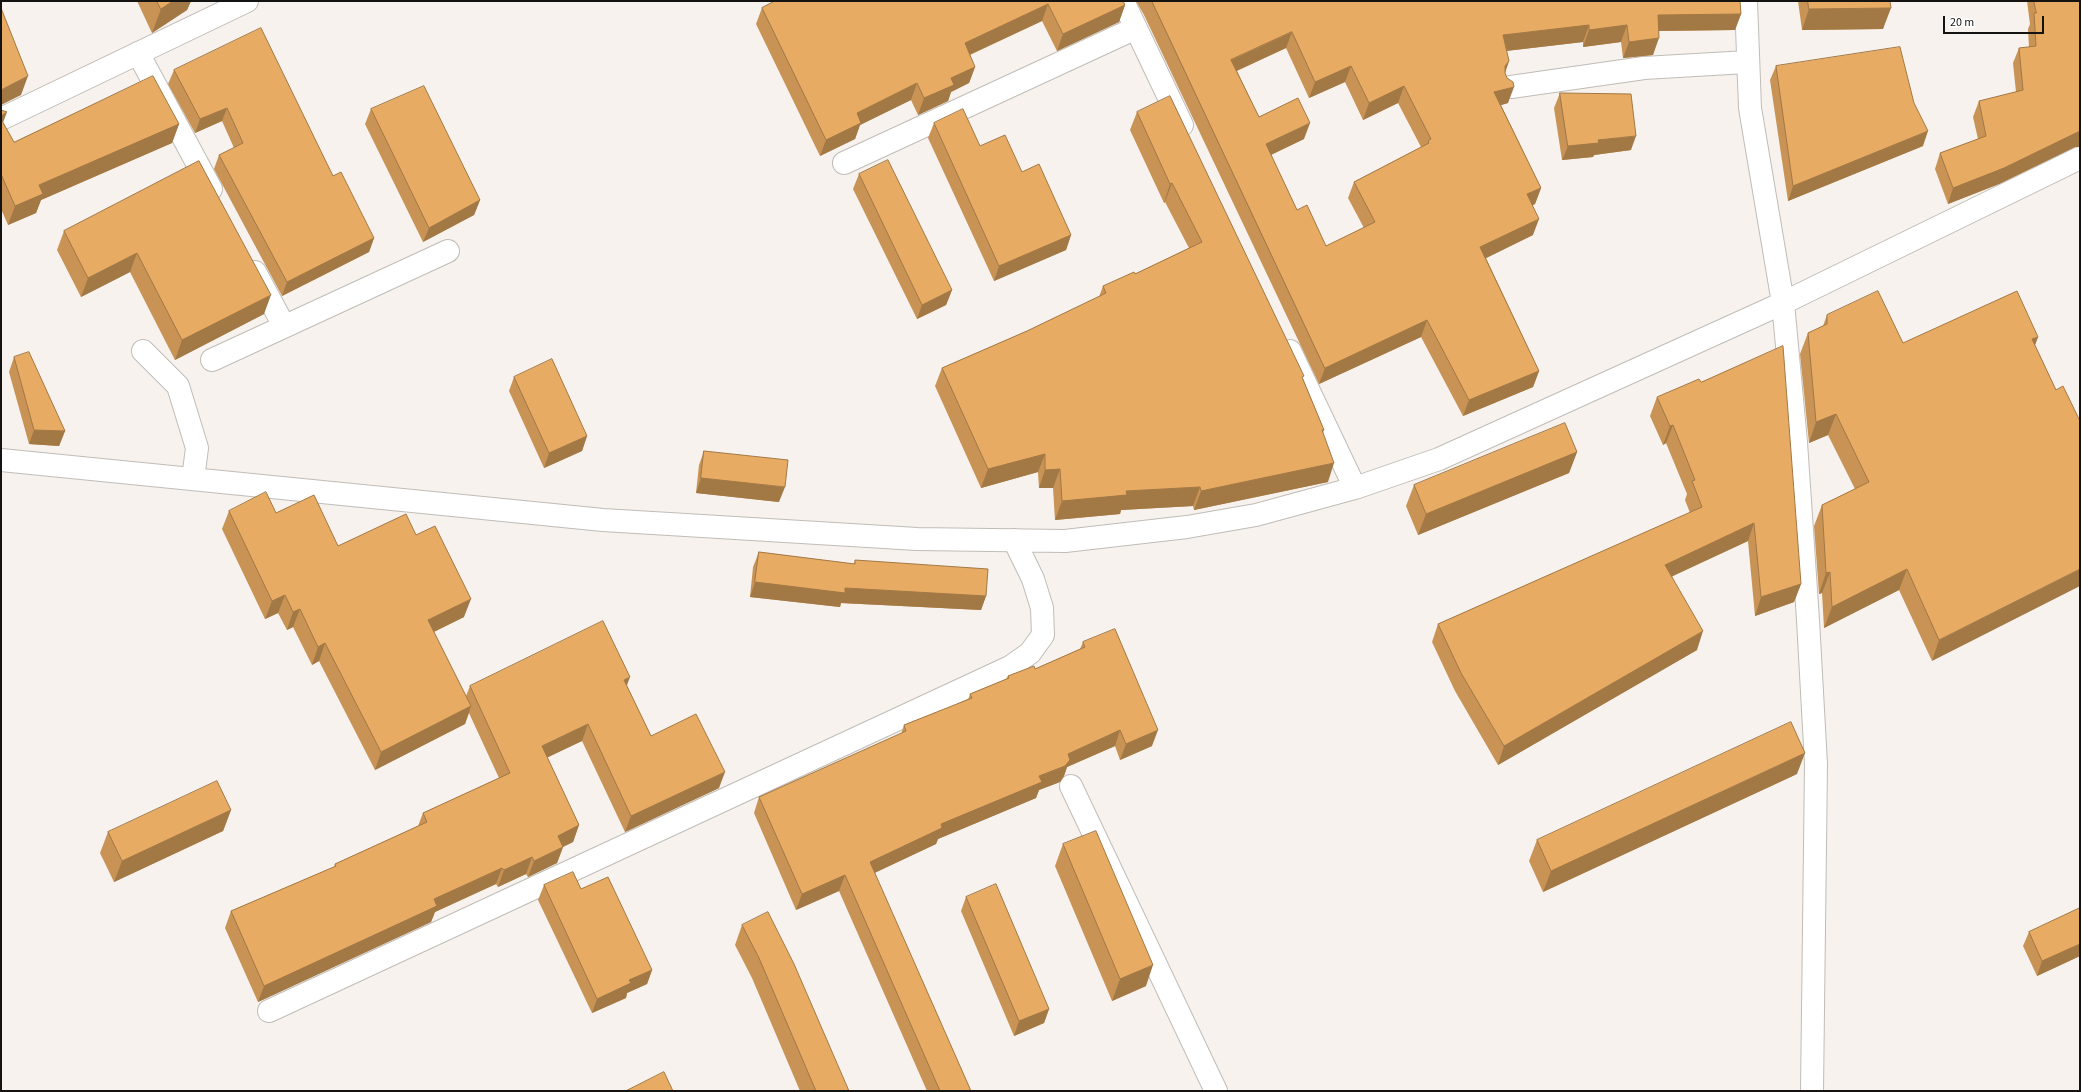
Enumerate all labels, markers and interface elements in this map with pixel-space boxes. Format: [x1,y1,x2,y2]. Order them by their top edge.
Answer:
scale bar [1945,8,2046,34]
text: 20 m [1950,14,1974,31]

